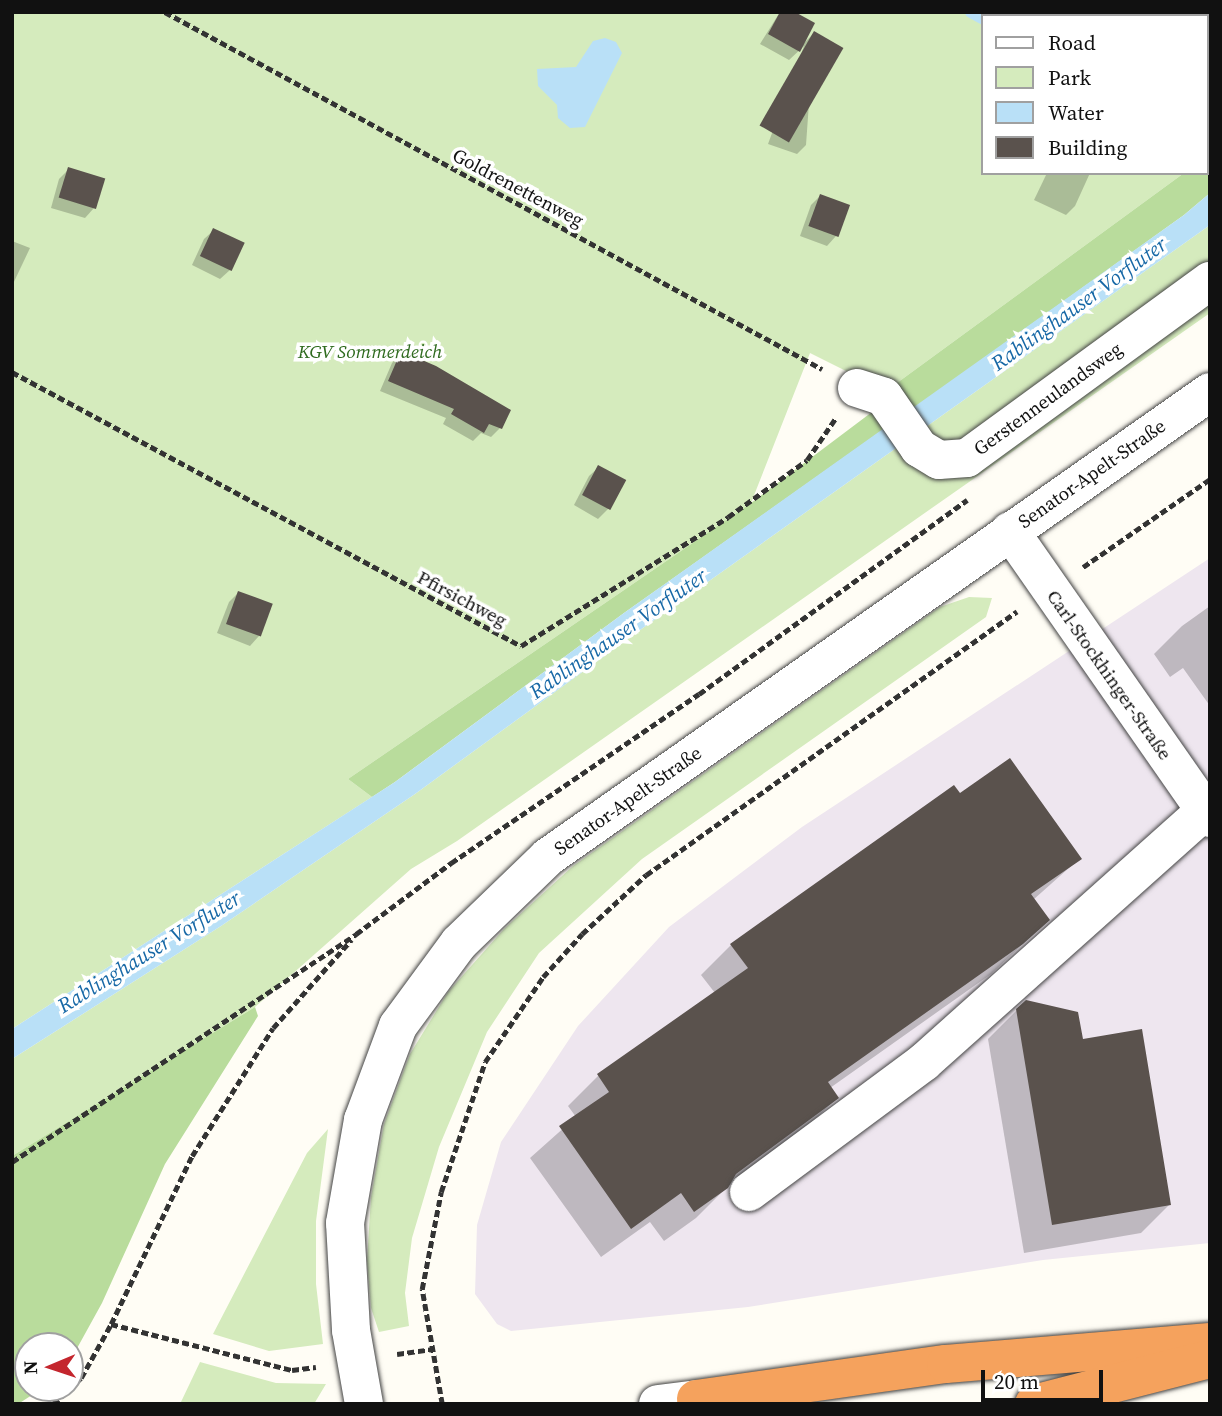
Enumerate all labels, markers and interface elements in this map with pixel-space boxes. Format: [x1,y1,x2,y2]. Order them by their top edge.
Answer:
legend [981,14,1208,175]
text: Road [1048,28,1096,57]
text: Park [1048,63,1091,92]
text: Water [1048,98,1104,127]
text: Building [1048,133,1127,162]
street label: Goldrenettenweg [449,144,587,232]
water label: Rablinghauser Vorfluter [986,232,1172,376]
street label: Gerstenneulandsweg [969,338,1127,460]
park label: KGV Sommerdeich [298,341,442,363]
street label: Senator-Apelt-Straße [1014,415,1170,533]
water label: Rablinghauser Vorfluter [524,563,712,705]
street label: Pfirsichweg [413,566,511,632]
street label: Carl-Stockhinger-Straße [1042,586,1176,764]
street label: Senator-Apelt-Straße [550,742,706,860]
water label: Rablinghauser Vorfluter [53,885,245,1019]
north arrow [14,1332,84,1402]
scale bar [984,1356,1106,1400]
text: N [17,1360,43,1375]
text: 20 m [994,1367,1039,1396]

